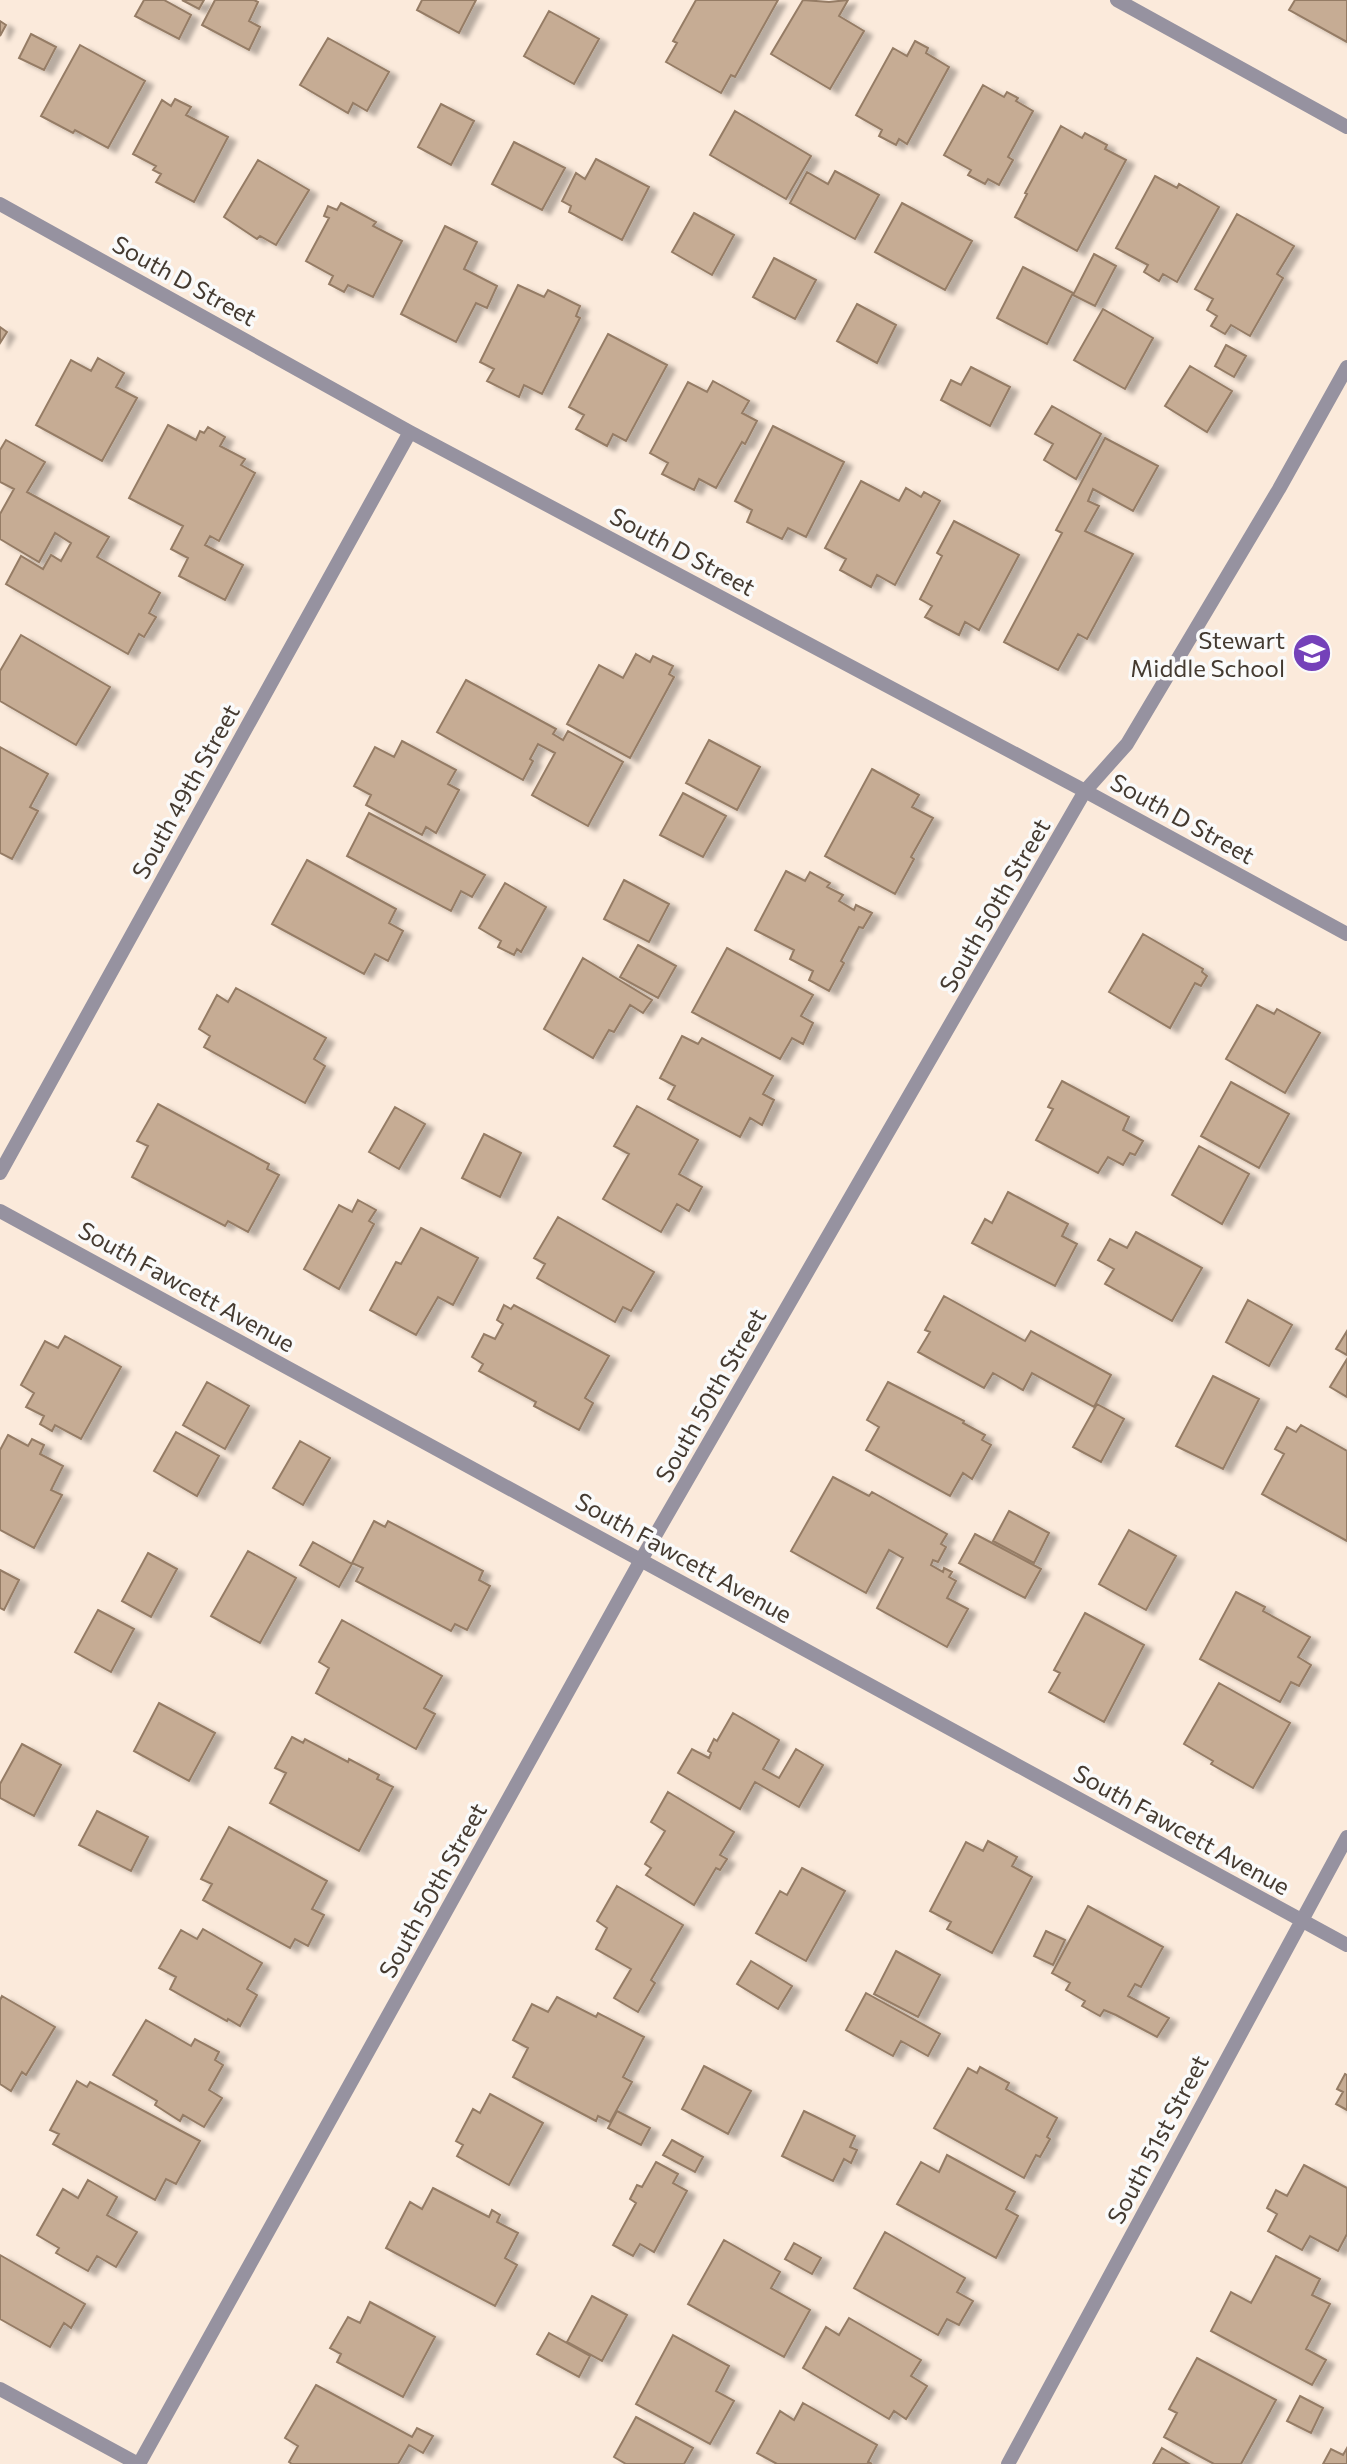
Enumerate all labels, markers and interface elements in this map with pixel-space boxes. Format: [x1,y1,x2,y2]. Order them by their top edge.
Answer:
street label: South D Street [108,229,262,332]
street label: South D Street [606,501,761,601]
place label: Stewart Middle School [1130,625,1285,682]
school or university icon: Stewart Middle School [1291,632,1333,674]
street label: South 49th Street [125,699,245,883]
street label: South D Street [1106,767,1260,870]
street label: South 50th Street [933,813,1056,997]
street label: South Fawcett Avenue [74,1214,300,1358]
street label: South 50th Street [649,1303,772,1487]
street label: South Fawcett Avenue [571,1485,797,1629]
street label: South Fawcett Avenue [1069,1757,1295,1901]
street label: South 50th Street [372,1797,492,1983]
street label: South 51st Street [1100,2049,1214,2228]

